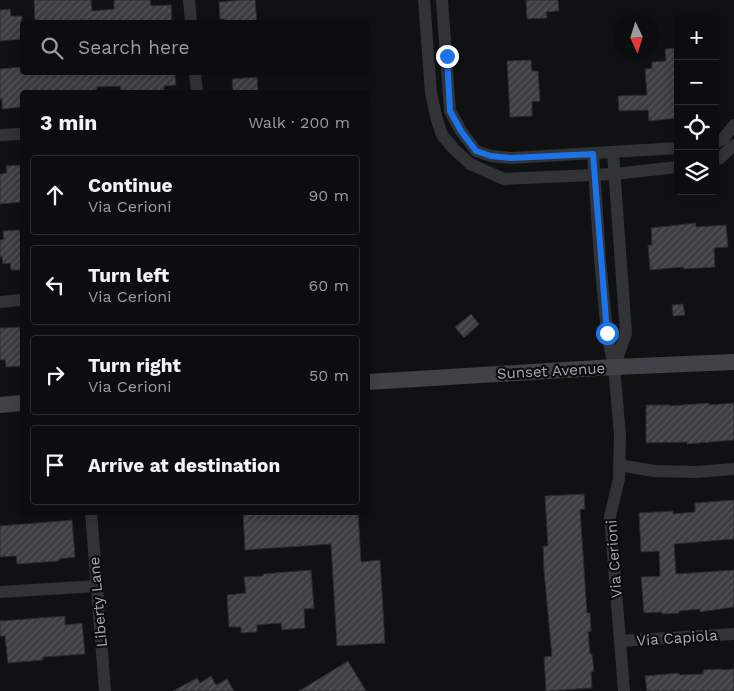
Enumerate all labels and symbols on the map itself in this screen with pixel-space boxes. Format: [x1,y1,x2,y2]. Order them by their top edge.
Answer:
north arrow [614,15,659,60]
route end [436,45,459,68]
route start [596,322,619,345]
street label: Sunset Avenue [496,359,606,383]
street label: Via Cerioni [602,519,626,599]
street label: Liberty Lane [85,556,111,648]
street label: Via Capiola [636,626,719,650]

